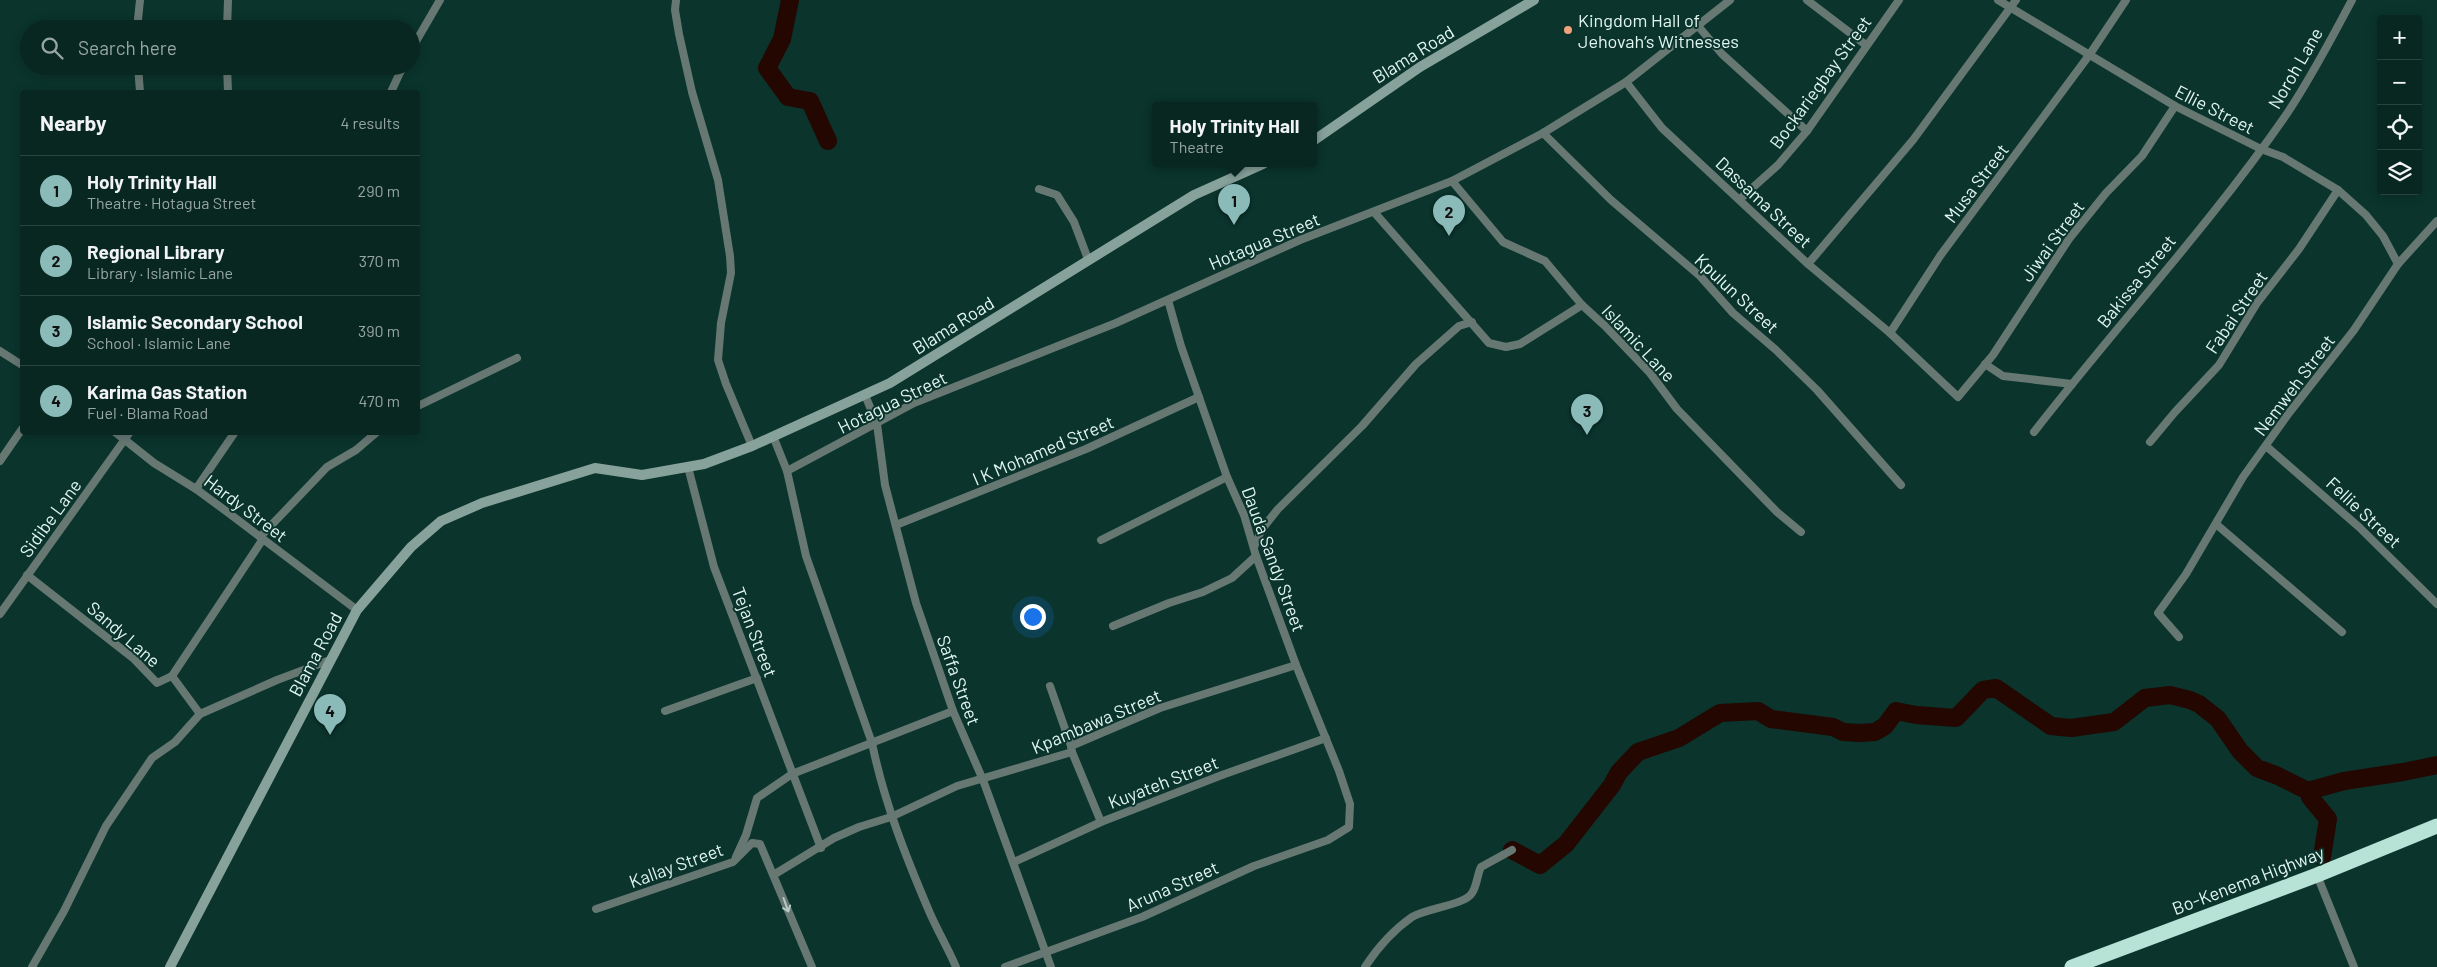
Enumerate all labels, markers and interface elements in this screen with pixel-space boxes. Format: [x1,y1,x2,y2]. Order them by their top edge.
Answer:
place label: Kingdom Hall of Jehovah’s Witnesses [1578,9,1739,52]
street label: Bockariegbay Street [1764,11,1876,153]
map controls [2377,15,2422,195]
button: + [2377,15,2422,60]
search box [20,20,420,75]
street label: Blama Road [1368,20,1458,88]
street label: Noroh Lane [2263,23,2327,113]
marker: Kingdom Hall of Jehovah’s Witnesses [1562,24,1574,36]
icon: search [38,34,66,62]
text: Search here [78,36,177,59]
button: − [2377,60,2422,105]
street label: Ellie Street [2172,80,2258,138]
popup [1152,102,1317,167]
button: locate [2377,105,2422,150]
text: Nearby [40,110,106,135]
text: 4 results [340,113,400,132]
text: Holy Trinity Hall [1170,114,1299,137]
text: Theatre [1170,137,1224,156]
street label: Musa Street [1939,139,2013,227]
button: layers [2377,150,2422,195]
street label: Dassama Street [1711,152,1817,252]
text: Holy Trinity Hall [87,170,217,193]
text: 1 [53,181,59,200]
text: 290 m [358,181,400,200]
pin: 1 [1218,184,1250,225]
text: Theatre · Hotagua Street [87,193,256,212]
pin: 2 [1433,195,1465,236]
street label: Jiwai Street [2015,196,2089,286]
street label: Hotagua Street [1205,208,1323,274]
street label: Bakissa Street [2092,230,2180,332]
text: Regional Library [87,240,225,263]
street label: Kpulun Street [1690,249,1784,337]
text: 2 [52,251,60,270]
text: 370 m [359,251,400,270]
text: Library · Islamic Lane [87,263,233,282]
street label: Fabai Street [2200,266,2272,358]
street label: Blama Road [908,291,998,359]
street label: Islamic Lane [1598,300,1680,386]
text: Islamic Secondary School [87,310,303,333]
text: 3 [52,321,60,340]
text: 390 m [358,321,400,340]
street label: Nemweh Street [2249,330,2339,440]
text: School · Islamic Lane [87,333,231,352]
street label: Hotagua Street [834,366,950,438]
text: Karima Gas Station [87,380,247,403]
text: 4 [51,391,61,410]
text: 470 m [359,391,400,410]
pin: 3 [1571,394,1603,435]
text: Fuel · Blama Road [87,403,208,422]
street label: I K Mohamed Street [969,410,1117,490]
street label: Hardy Street [200,470,292,546]
street label: Fellie Street [2322,472,2406,552]
street label: Sidibe Lane [14,475,86,561]
street label: Dauda Sandy Street [1238,484,1310,634]
street label: Tejan Street [728,584,782,680]
street label: Sandy Lane [83,596,165,672]
your location [1020,604,1046,630]
street label: Blama Road [284,608,346,700]
street label: Saffa Street [933,632,985,728]
street label: Kpambawa Street [1028,684,1164,758]
pin: 4 [314,694,346,735]
street label: Kuyateh Street [1105,751,1221,813]
street label: Kallay Street [626,838,726,892]
street label: Bo-Kenema Highway [2169,841,2327,919]
street label: Aruna Street [1122,856,1222,916]
one-way arrow [782,896,791,912]

